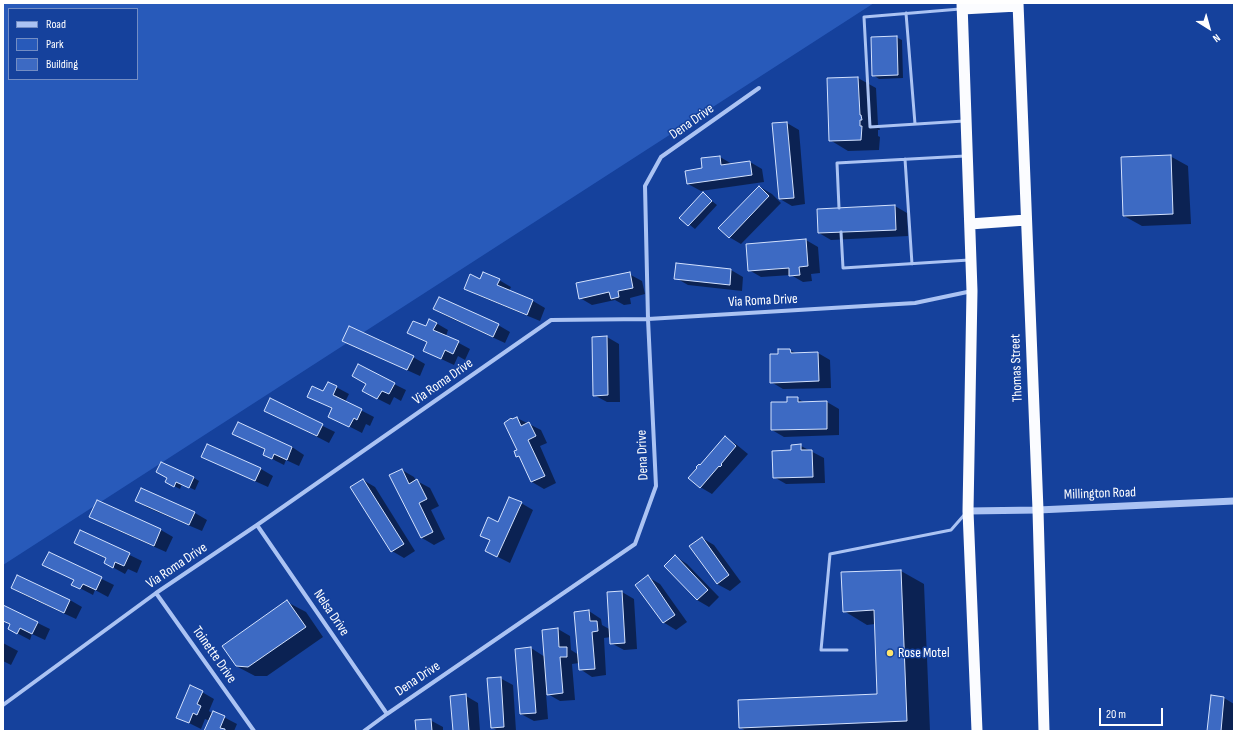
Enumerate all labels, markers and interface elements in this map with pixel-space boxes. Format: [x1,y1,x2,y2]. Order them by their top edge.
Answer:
legend [8,8,138,80]
north arrow [1189,8,1229,48]
text: Road [46,17,66,32]
text: N [1210,31,1223,45]
text: Park [46,37,64,52]
text: Building [46,57,78,72]
street label: Dena Drive [666,101,718,143]
street label: Via Roma Drive [728,291,798,311]
street label: Thomas Street [1007,333,1027,403]
street label: Via Roma Drive [410,355,476,409]
street label: Dena Drive [634,429,652,481]
street label: Millington Road [1064,484,1136,504]
street label: Via Roma Drive [143,540,211,592]
street label: Nelsa Drive [309,587,353,639]
street label: Toinette Drive [188,623,240,687]
place label: Rose Motel [898,645,950,661]
marker: Rose Motel [885,648,895,658]
street label: Dena Drive [392,658,444,700]
scale bar [1101,700,1165,726]
text: 20 m [1106,707,1126,722]

